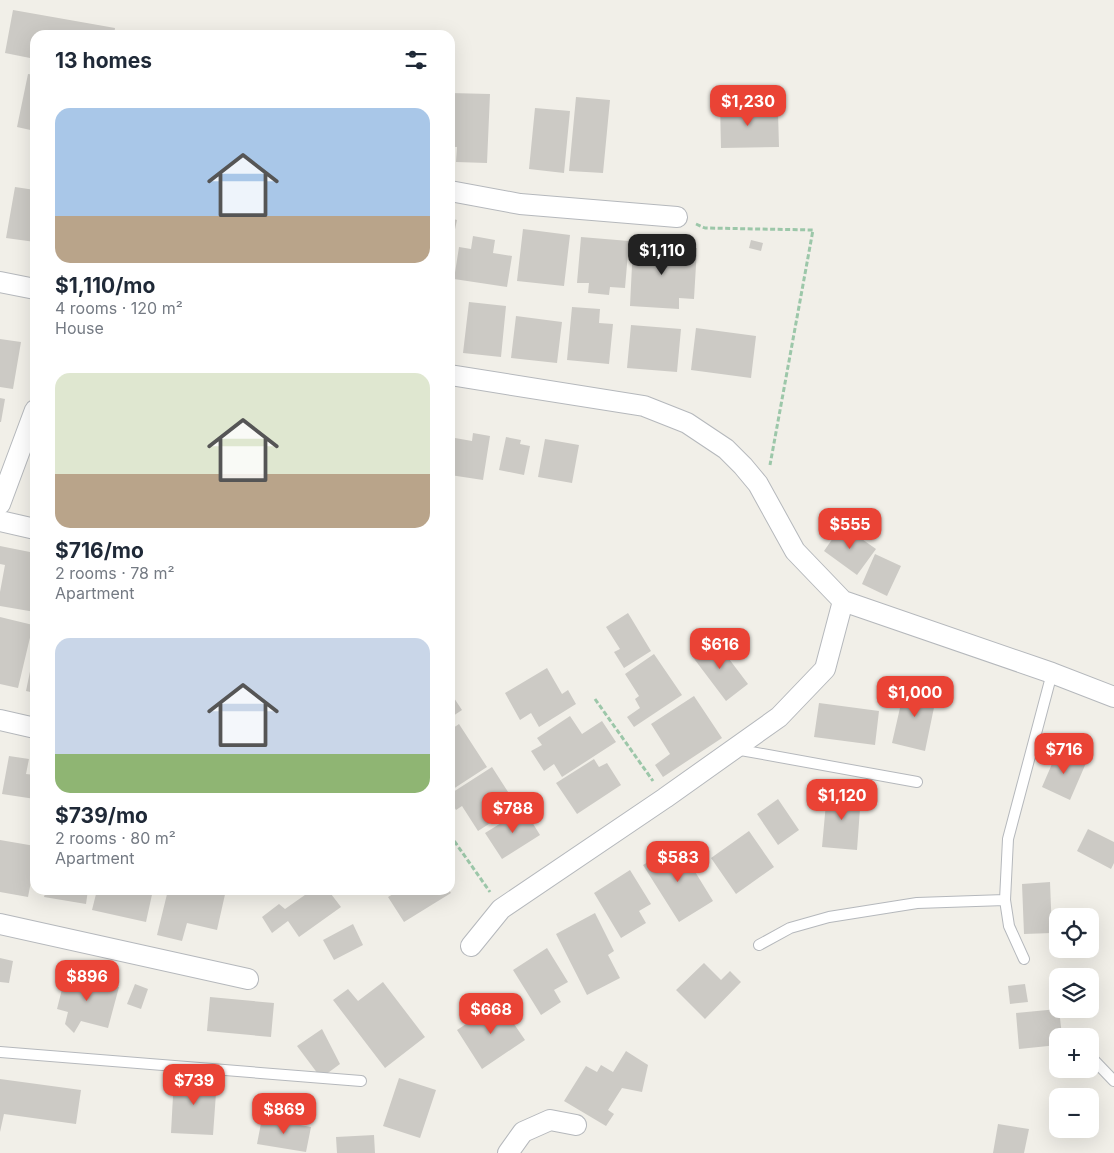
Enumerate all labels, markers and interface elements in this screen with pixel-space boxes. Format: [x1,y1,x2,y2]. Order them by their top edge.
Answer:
icon: filters [402,46,430,74]
text: 13 homes [55,48,152,73]
pin: $1,230 [707,84,789,127]
text: $1,230 [721,91,775,111]
icon: home [198,140,288,230]
pin: $1,110 [621,234,703,276]
text: $1,110 [639,240,685,260]
text: $1,110/mo [55,273,155,298]
text: 4 rooms · 120 m² [55,298,183,318]
text: House [55,318,104,338]
icon: home [198,405,288,495]
pin: $555 [820,508,880,550]
text: $555 [829,514,871,534]
text: $716/mo [55,538,144,563]
text: 2 rooms · 78 m² [55,563,175,583]
text: Apartment [55,583,135,603]
pin: $616 [690,628,750,670]
text: $616 [701,634,739,654]
icon: home [198,670,288,760]
pin: $1,000 [874,676,956,718]
text: $1,000 [888,682,942,702]
pin: $716 [1034,732,1094,775]
text: $716 [1045,739,1083,759]
pin: $1,120 [801,778,883,821]
text: $1,120 [817,785,867,805]
pin: $788 [483,792,543,834]
text: $788 [493,798,533,818]
text: $739/mo [55,803,148,828]
text: 2 rooms · 80 m² [55,828,176,848]
pin: $583 [648,840,708,883]
text: $583 [657,847,699,867]
text: Apartment [55,848,135,868]
map controls [1049,908,1099,1138]
button: locate [1049,908,1099,958]
pin: $896 [57,960,117,1002]
text: $896 [66,966,108,986]
button: layers [1049,968,1099,1018]
pin: $668 [461,992,521,1035]
text: $668 [470,999,512,1019]
button: + [1049,1028,1099,1078]
pin: $739 [164,1064,224,1106]
text: $739 [174,1070,214,1090]
button: − [1049,1088,1099,1138]
pin: $869 [254,1092,314,1135]
text: $869 [263,1099,305,1119]

